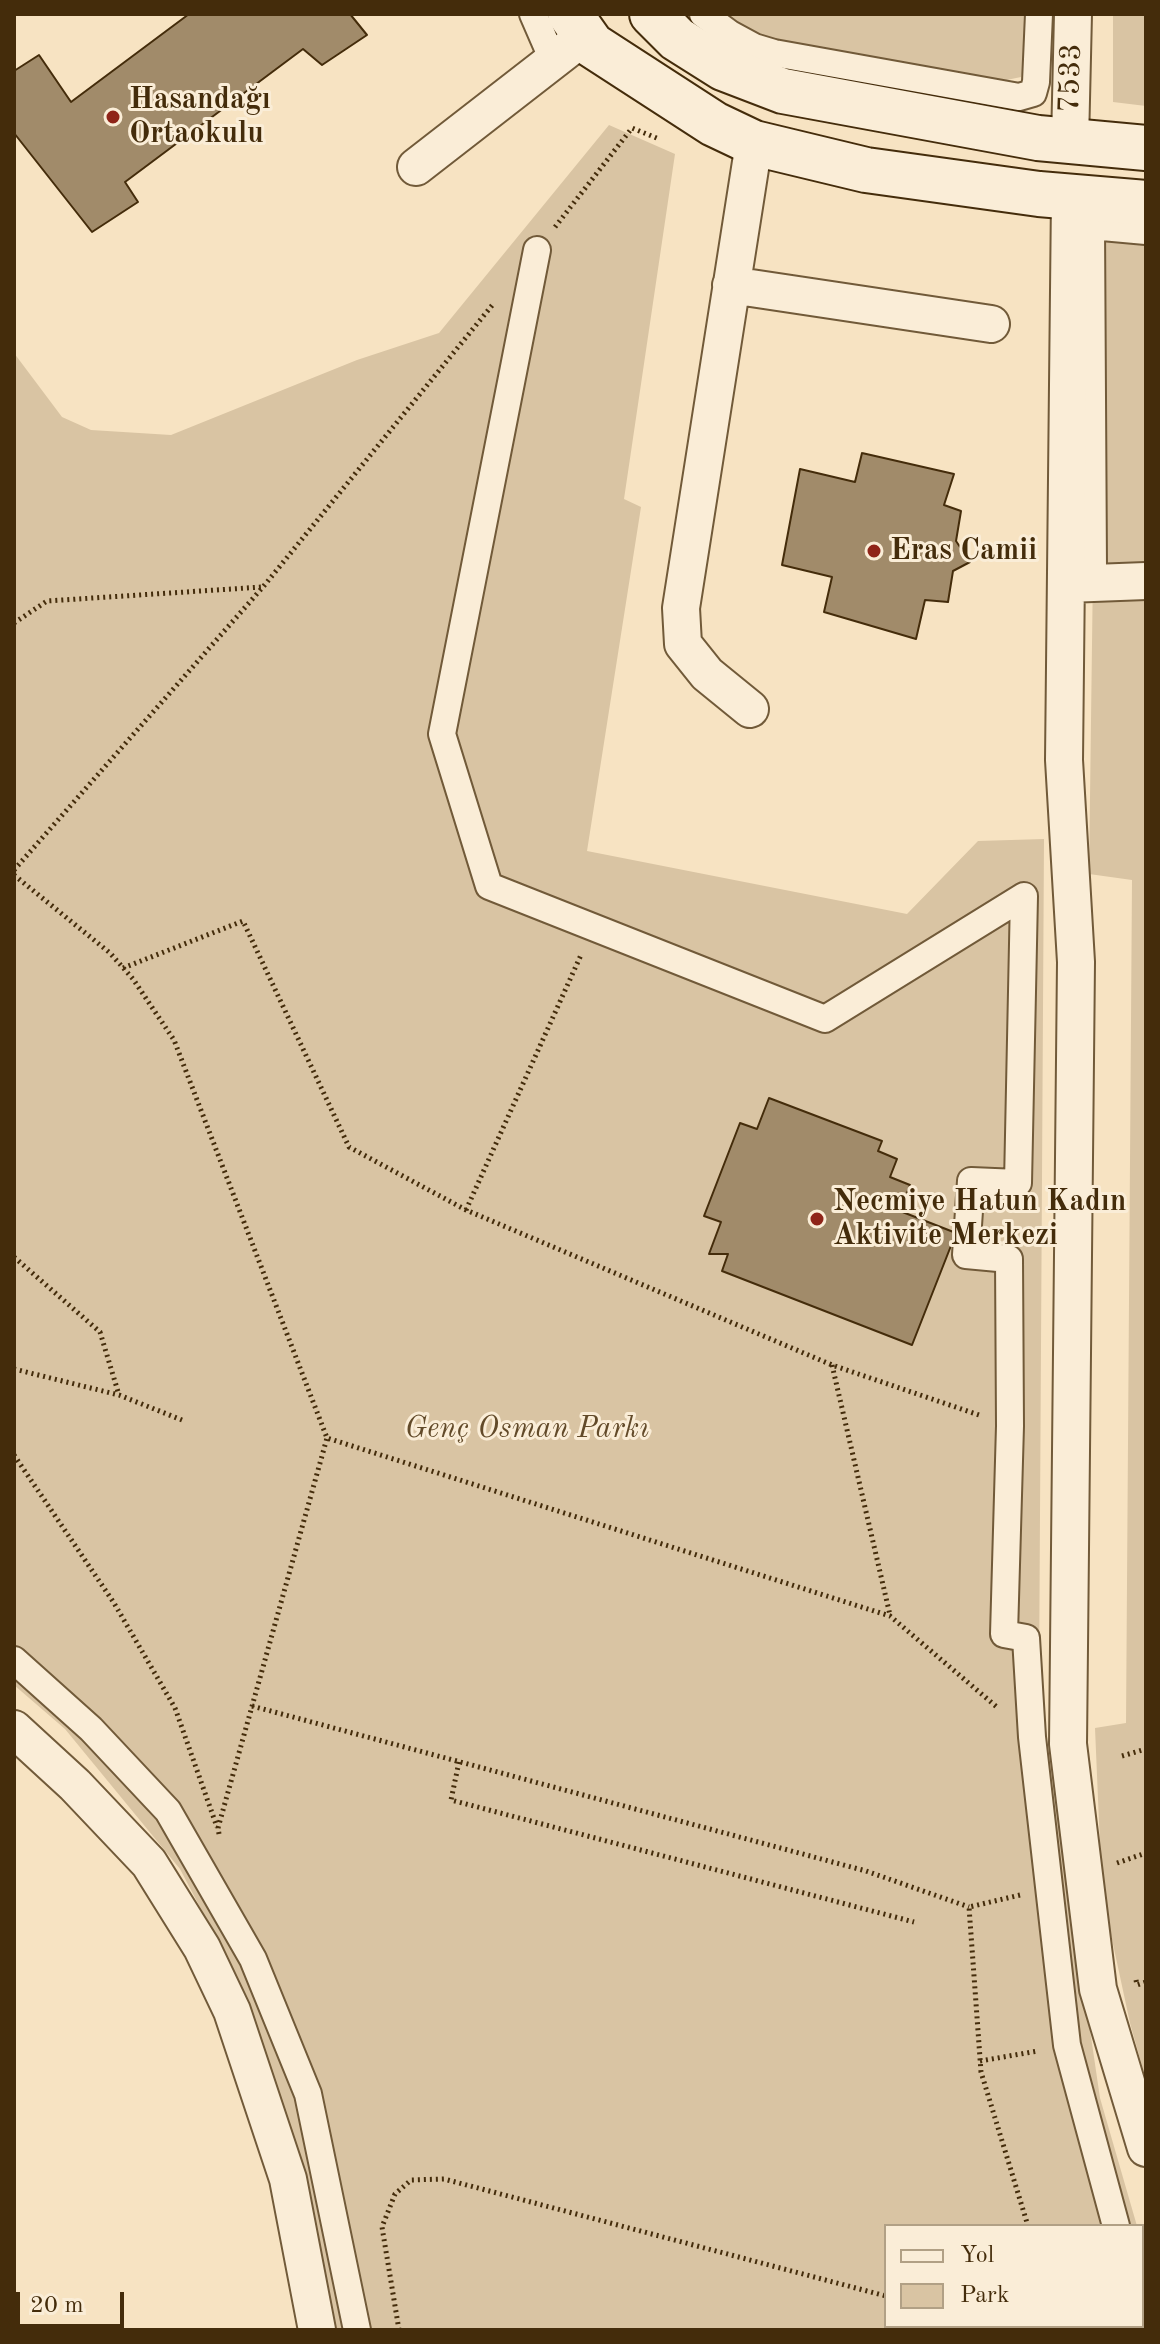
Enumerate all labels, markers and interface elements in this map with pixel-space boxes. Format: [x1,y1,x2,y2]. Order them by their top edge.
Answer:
street label: 7533 [1052,43,1090,113]
place label: Hasandağı Ortaokulu [129,82,271,152]
marker: Hasandağı Ortaokulu [104,108,122,126]
place label: Eras Camii [890,533,1037,569]
marker: Eras Camii [865,542,883,560]
place label: Necmiye Hatun Kadın Aktivite Merkezi [833,1184,1126,1254]
marker: Necmiye Hatun Kadın Aktivite Merkezi [808,1210,826,1228]
park label: Genç Osman Parkı [405,1411,649,1447]
legend [884,2224,1144,2328]
text: Yol [960,2244,994,2268]
scale bar [20,2276,128,2326]
text: Park [960,2284,1009,2308]
text: 20 m [30,2294,84,2318]

